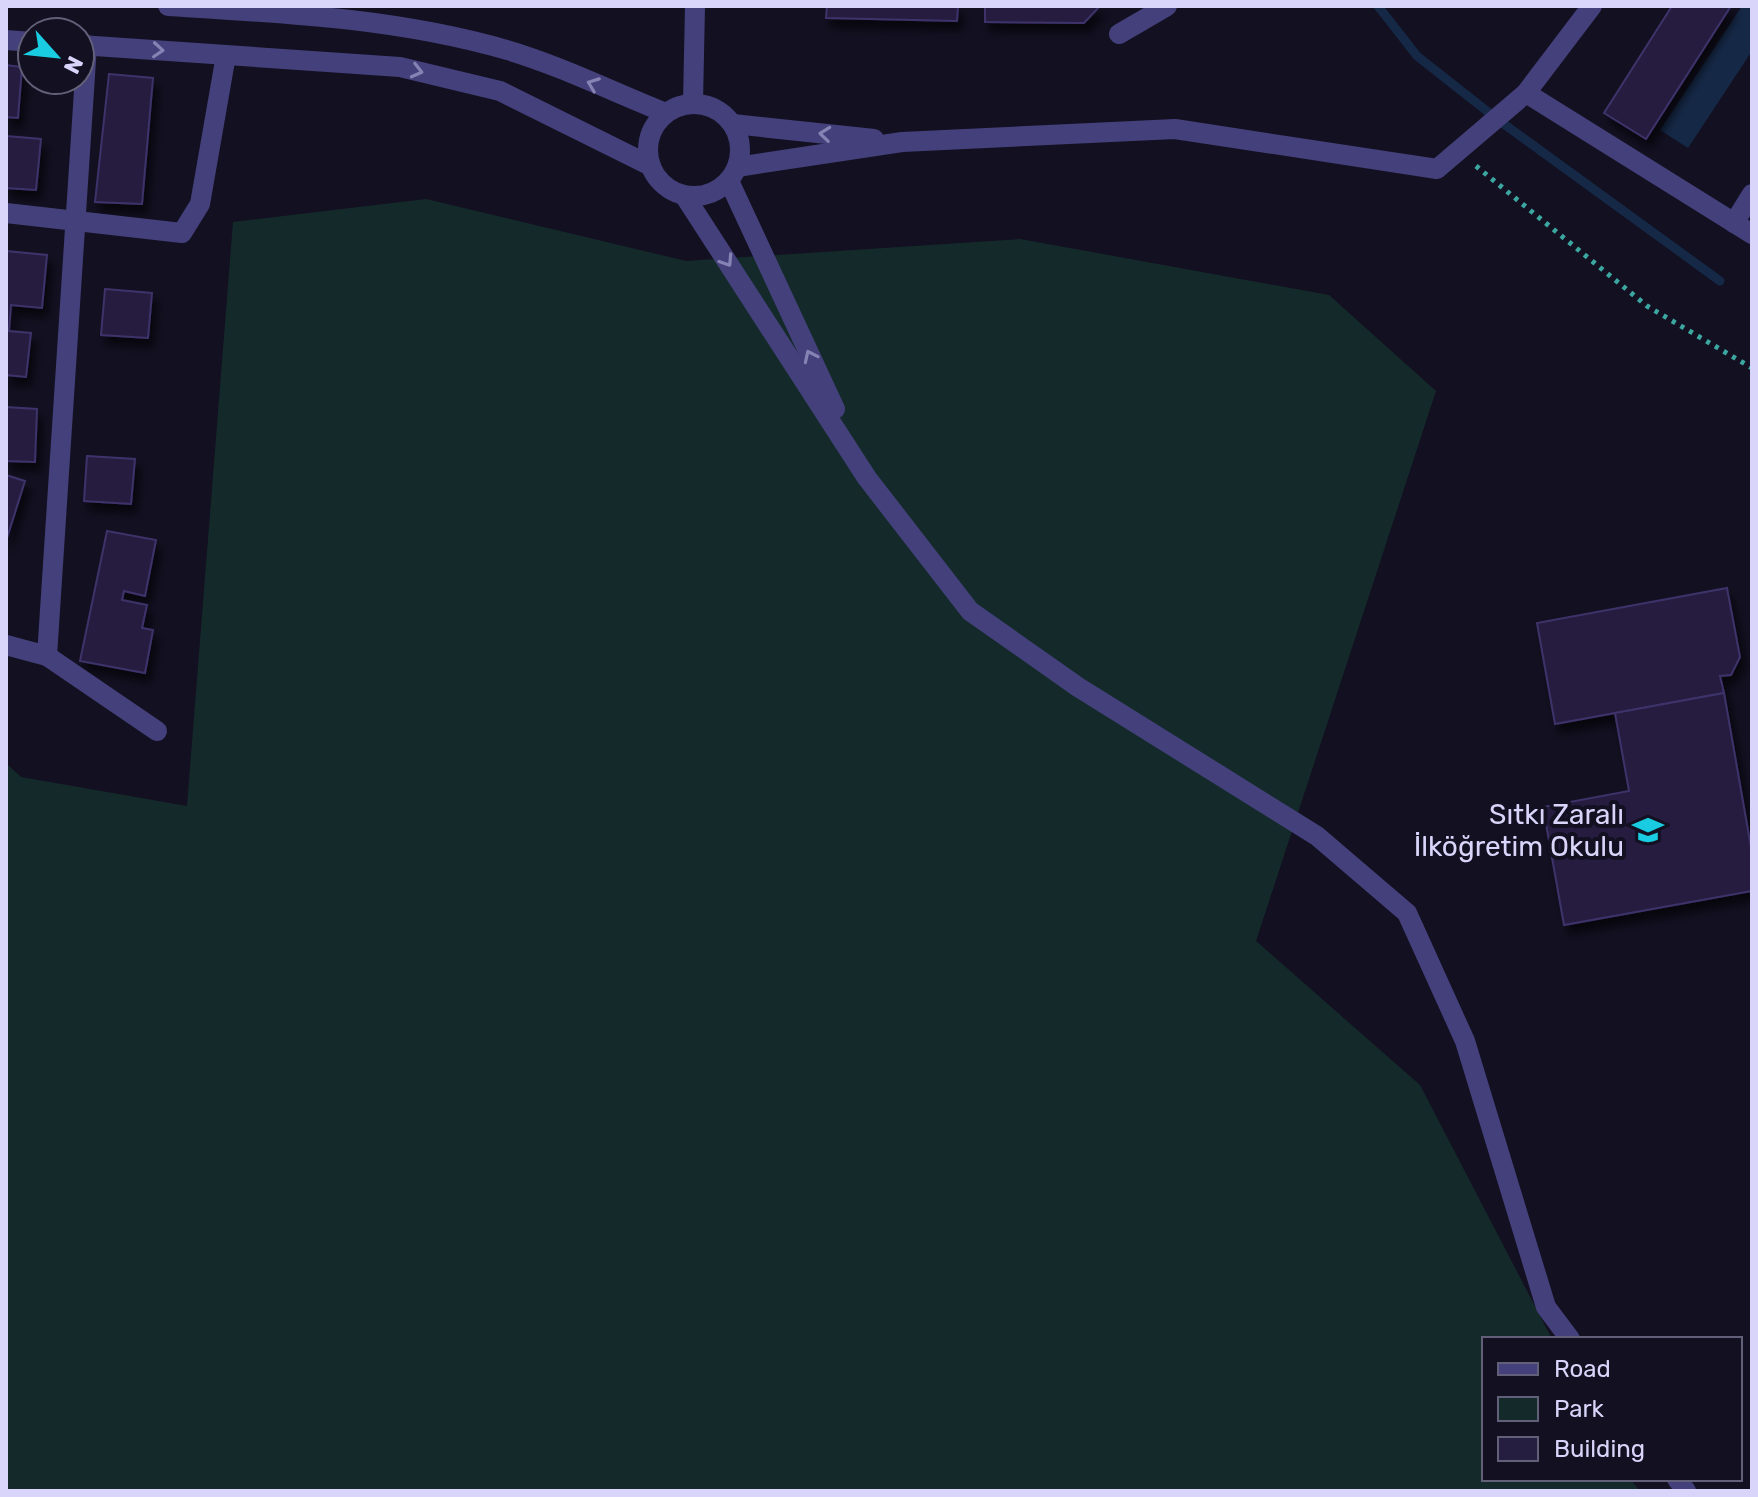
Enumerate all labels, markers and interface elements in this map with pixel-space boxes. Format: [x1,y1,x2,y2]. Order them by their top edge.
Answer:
north arrow [16,16,96,96]
one-way arrow [152,41,165,58]
text: N [58,52,89,78]
one-way arrow [409,62,423,79]
one-way arrow [587,77,601,94]
one-way arrow [818,125,831,142]
one-way arrow [717,252,732,267]
one-way arrow [804,350,820,365]
place label: Sıtkı Zaralı İlköğretim Okulu [1414,798,1624,863]
school or university icon: Sıtkı Zaralı İlköğretim Okulu [1631,813,1665,847]
legend [1482,1337,1742,1481]
text: Road [1554,1355,1611,1383]
text: Park [1554,1395,1605,1423]
text: Building [1554,1435,1645,1463]

